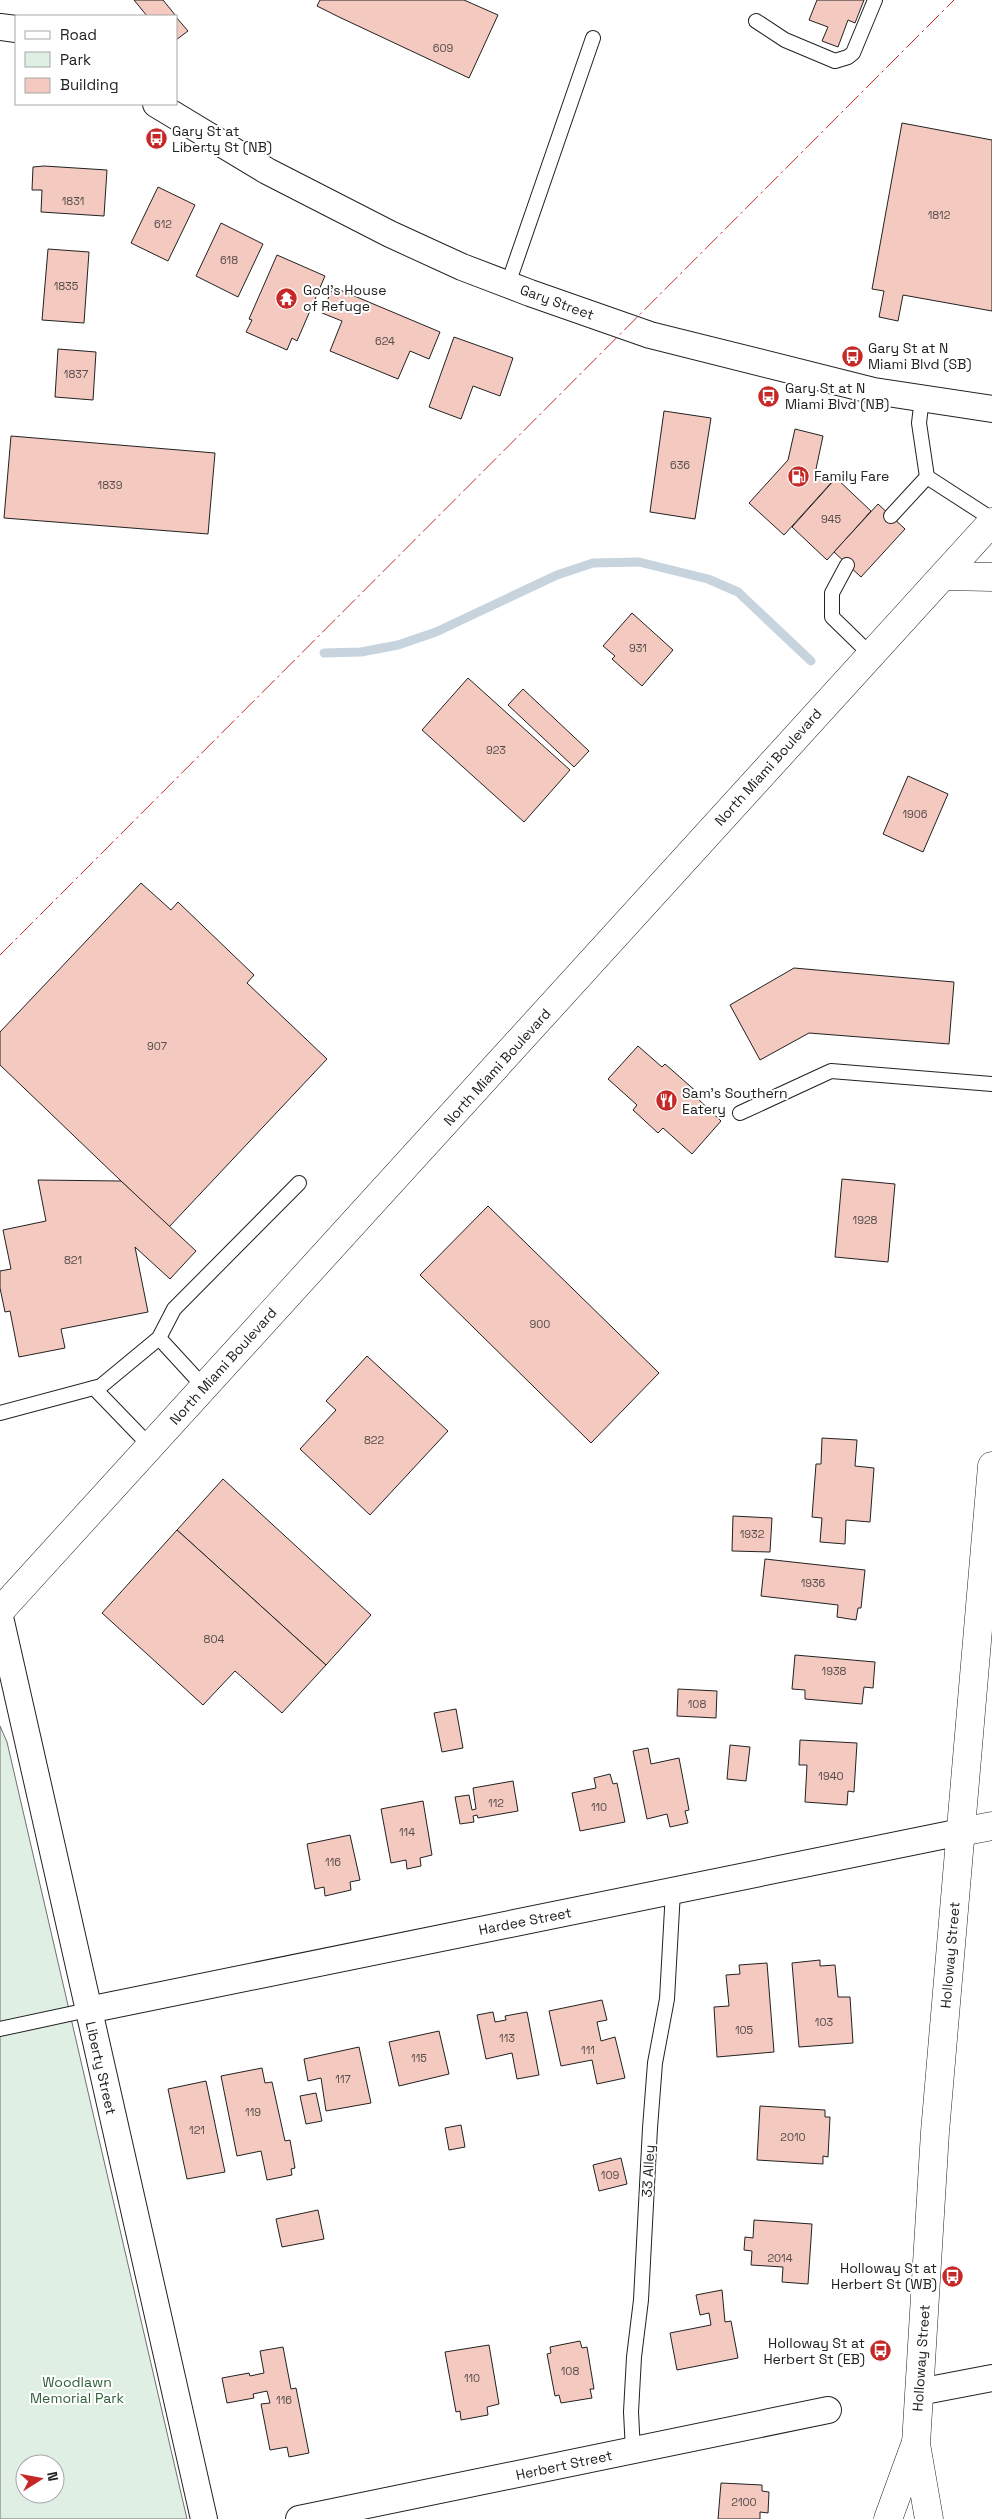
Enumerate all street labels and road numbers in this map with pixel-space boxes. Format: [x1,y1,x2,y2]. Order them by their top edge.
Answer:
street label: Gary Street [518,280,596,324]
street label: North Miami Boulevard [711,705,825,829]
street label: North Miami Boulevard [440,1005,554,1129]
street label: North Miami Boulevard [166,1304,280,1428]
street label: Holloway Street [936,1901,964,2009]
street label: Hardee Street [477,1903,573,1939]
street label: Liberty Street [82,2020,120,2116]
street label: 33 Alley [638,2144,658,2198]
street label: Holloway Street [908,2304,934,2412]
street label: Herbert Street [514,2446,614,2484]

